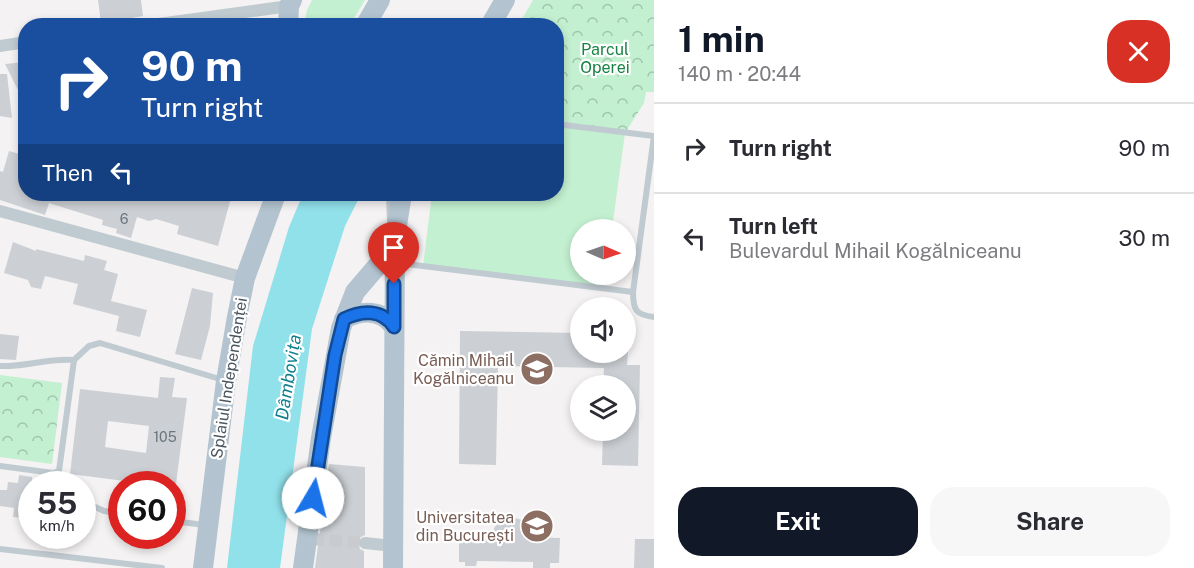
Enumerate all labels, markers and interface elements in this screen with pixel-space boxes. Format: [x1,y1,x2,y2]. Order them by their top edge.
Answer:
text: 1 min [678,18,765,60]
button: close [1107,20,1170,83]
park label: Parcul Operei [580,40,630,77]
text: 90 m [141,41,243,90]
icon: right [42,42,120,120]
text: 140 m · 20:44 [678,62,801,86]
text: Turn right [141,91,264,123]
icon: right [678,132,711,165]
text: Turn right [729,135,832,161]
text: 90 m [1119,135,1170,161]
icon: left [105,156,138,189]
text: Then [42,160,93,186]
house number: 6 [120,211,129,227]
text: Turn left [729,213,818,239]
north arrow [570,219,636,285]
map controls [570,219,636,441]
pin [368,222,419,284]
icon: left [678,222,711,255]
text: 30 m [1118,225,1170,251]
icon: arrive [377,231,410,264]
text: Bulevardul Mihail Kogălniceanu [729,239,1022,263]
street label: Splaiul Independenței [207,296,251,460]
button: sound [570,297,636,363]
water label: Dâmbovița [271,333,305,421]
place label: Cămin Mihail Kogălniceanu [413,351,514,388]
school or university icon: Cămin Mihail Kogălniceanu [519,351,555,387]
button: layers [570,375,636,441]
house number: 105 [153,429,177,445]
position arrow [281,466,345,530]
speed limit sign: 60 [108,471,186,549]
text: 55 [37,485,77,521]
button: Exit [678,487,918,556]
button: Share [930,487,1170,556]
place label: Universitatea din București [416,508,514,545]
school or university icon: Universitatea din București [519,508,555,544]
text: km/h [39,517,75,534]

